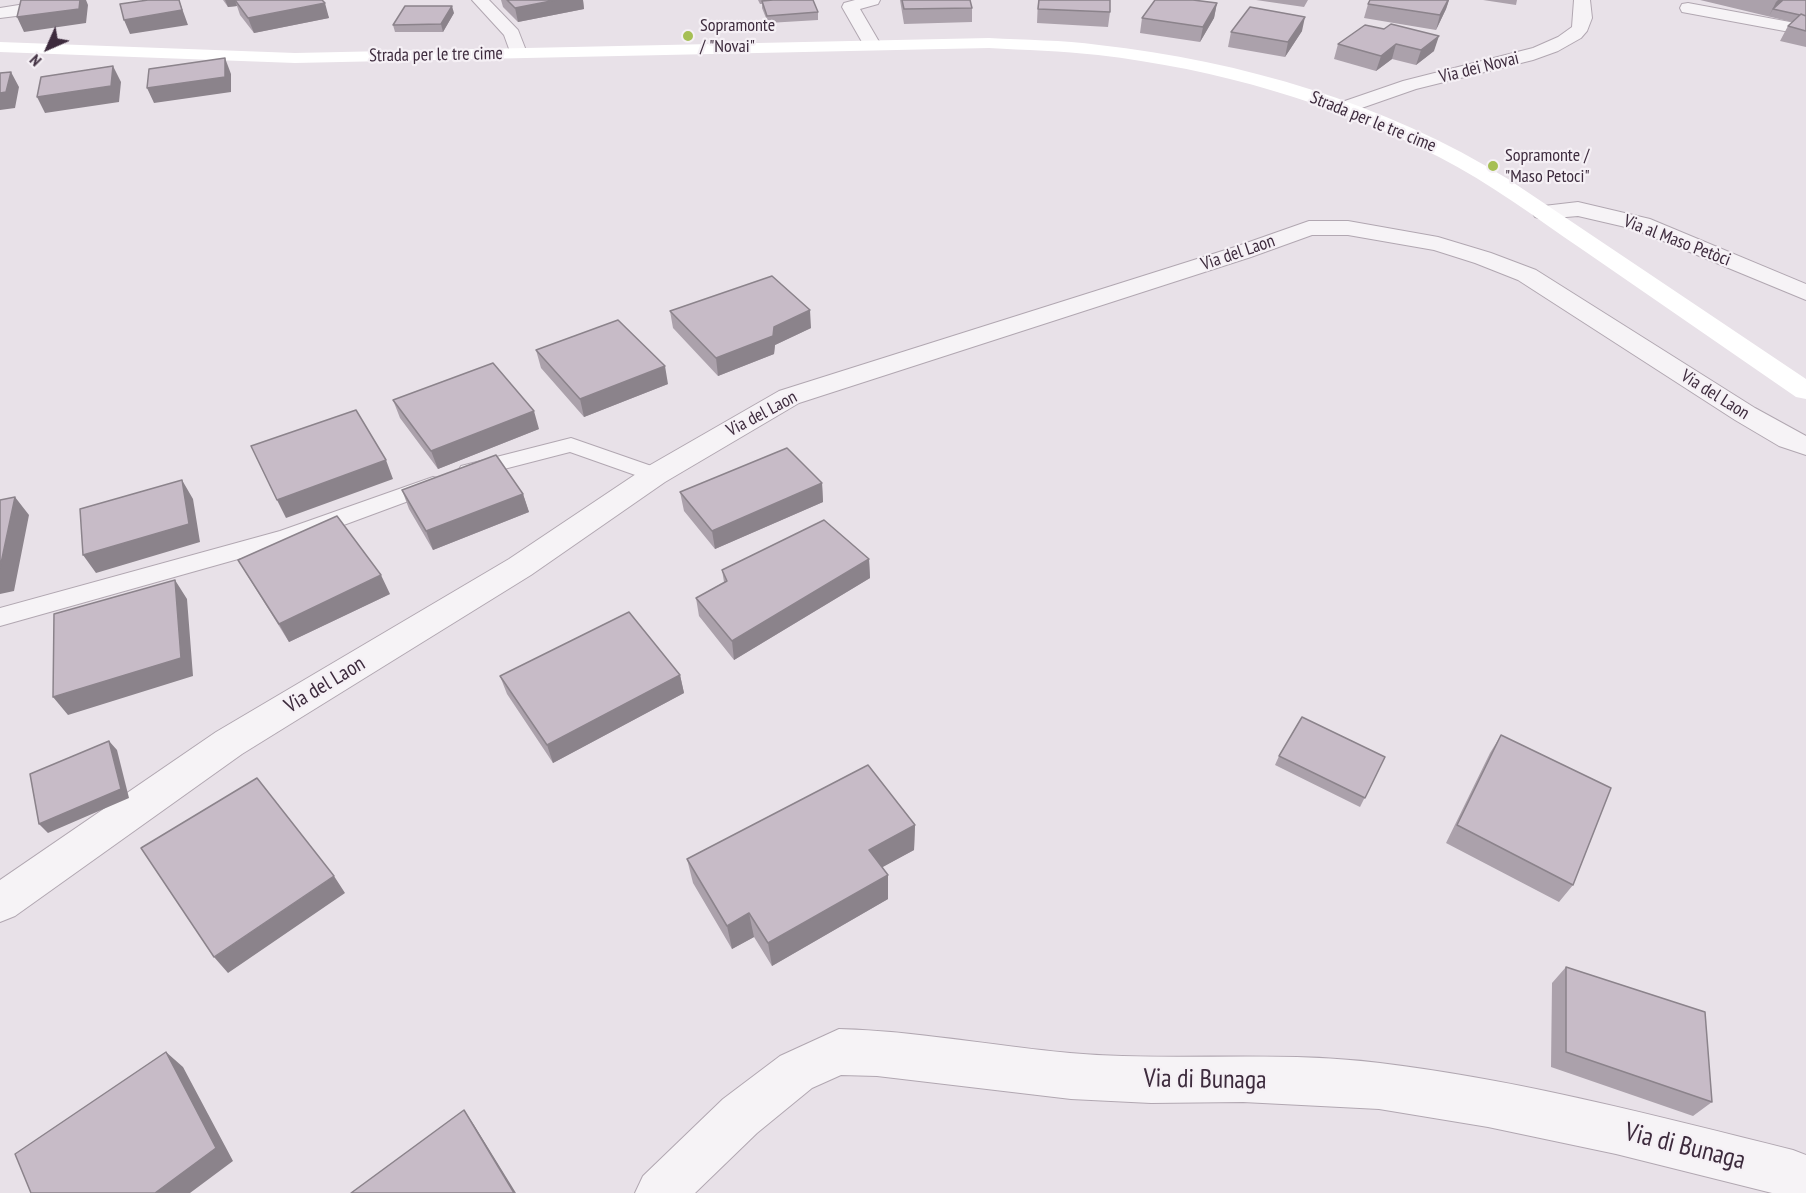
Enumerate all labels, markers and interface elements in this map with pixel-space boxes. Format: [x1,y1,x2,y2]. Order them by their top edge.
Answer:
place label: Sopramonte / "Novai" [700,15,775,57]
north arrow [18,18,78,78]
marker: Sopramonte / "Novai" [681,29,695,43]
street label: Strada per le tre cime [369,43,503,67]
street label: Via dei Novai [1437,48,1521,88]
text: N [25,51,45,71]
street label: Strada per le tre cime [1307,87,1439,157]
place label: Sopramonte / "Maso Petoci" [1505,145,1590,188]
marker: Sopramonte / "Maso Petoci" [1486,159,1500,173]
street label: Via al Maso Petòci [1621,211,1733,271]
street label: Via del Laon [1198,230,1278,276]
street label: Via del Laon [1677,366,1753,424]
street label: Via del Laon [723,386,801,442]
street label: Via del Laon [280,651,370,719]
street label: Via di Bunaga [1143,1063,1267,1097]
street label: Via di Bunaga [1622,1117,1748,1177]

